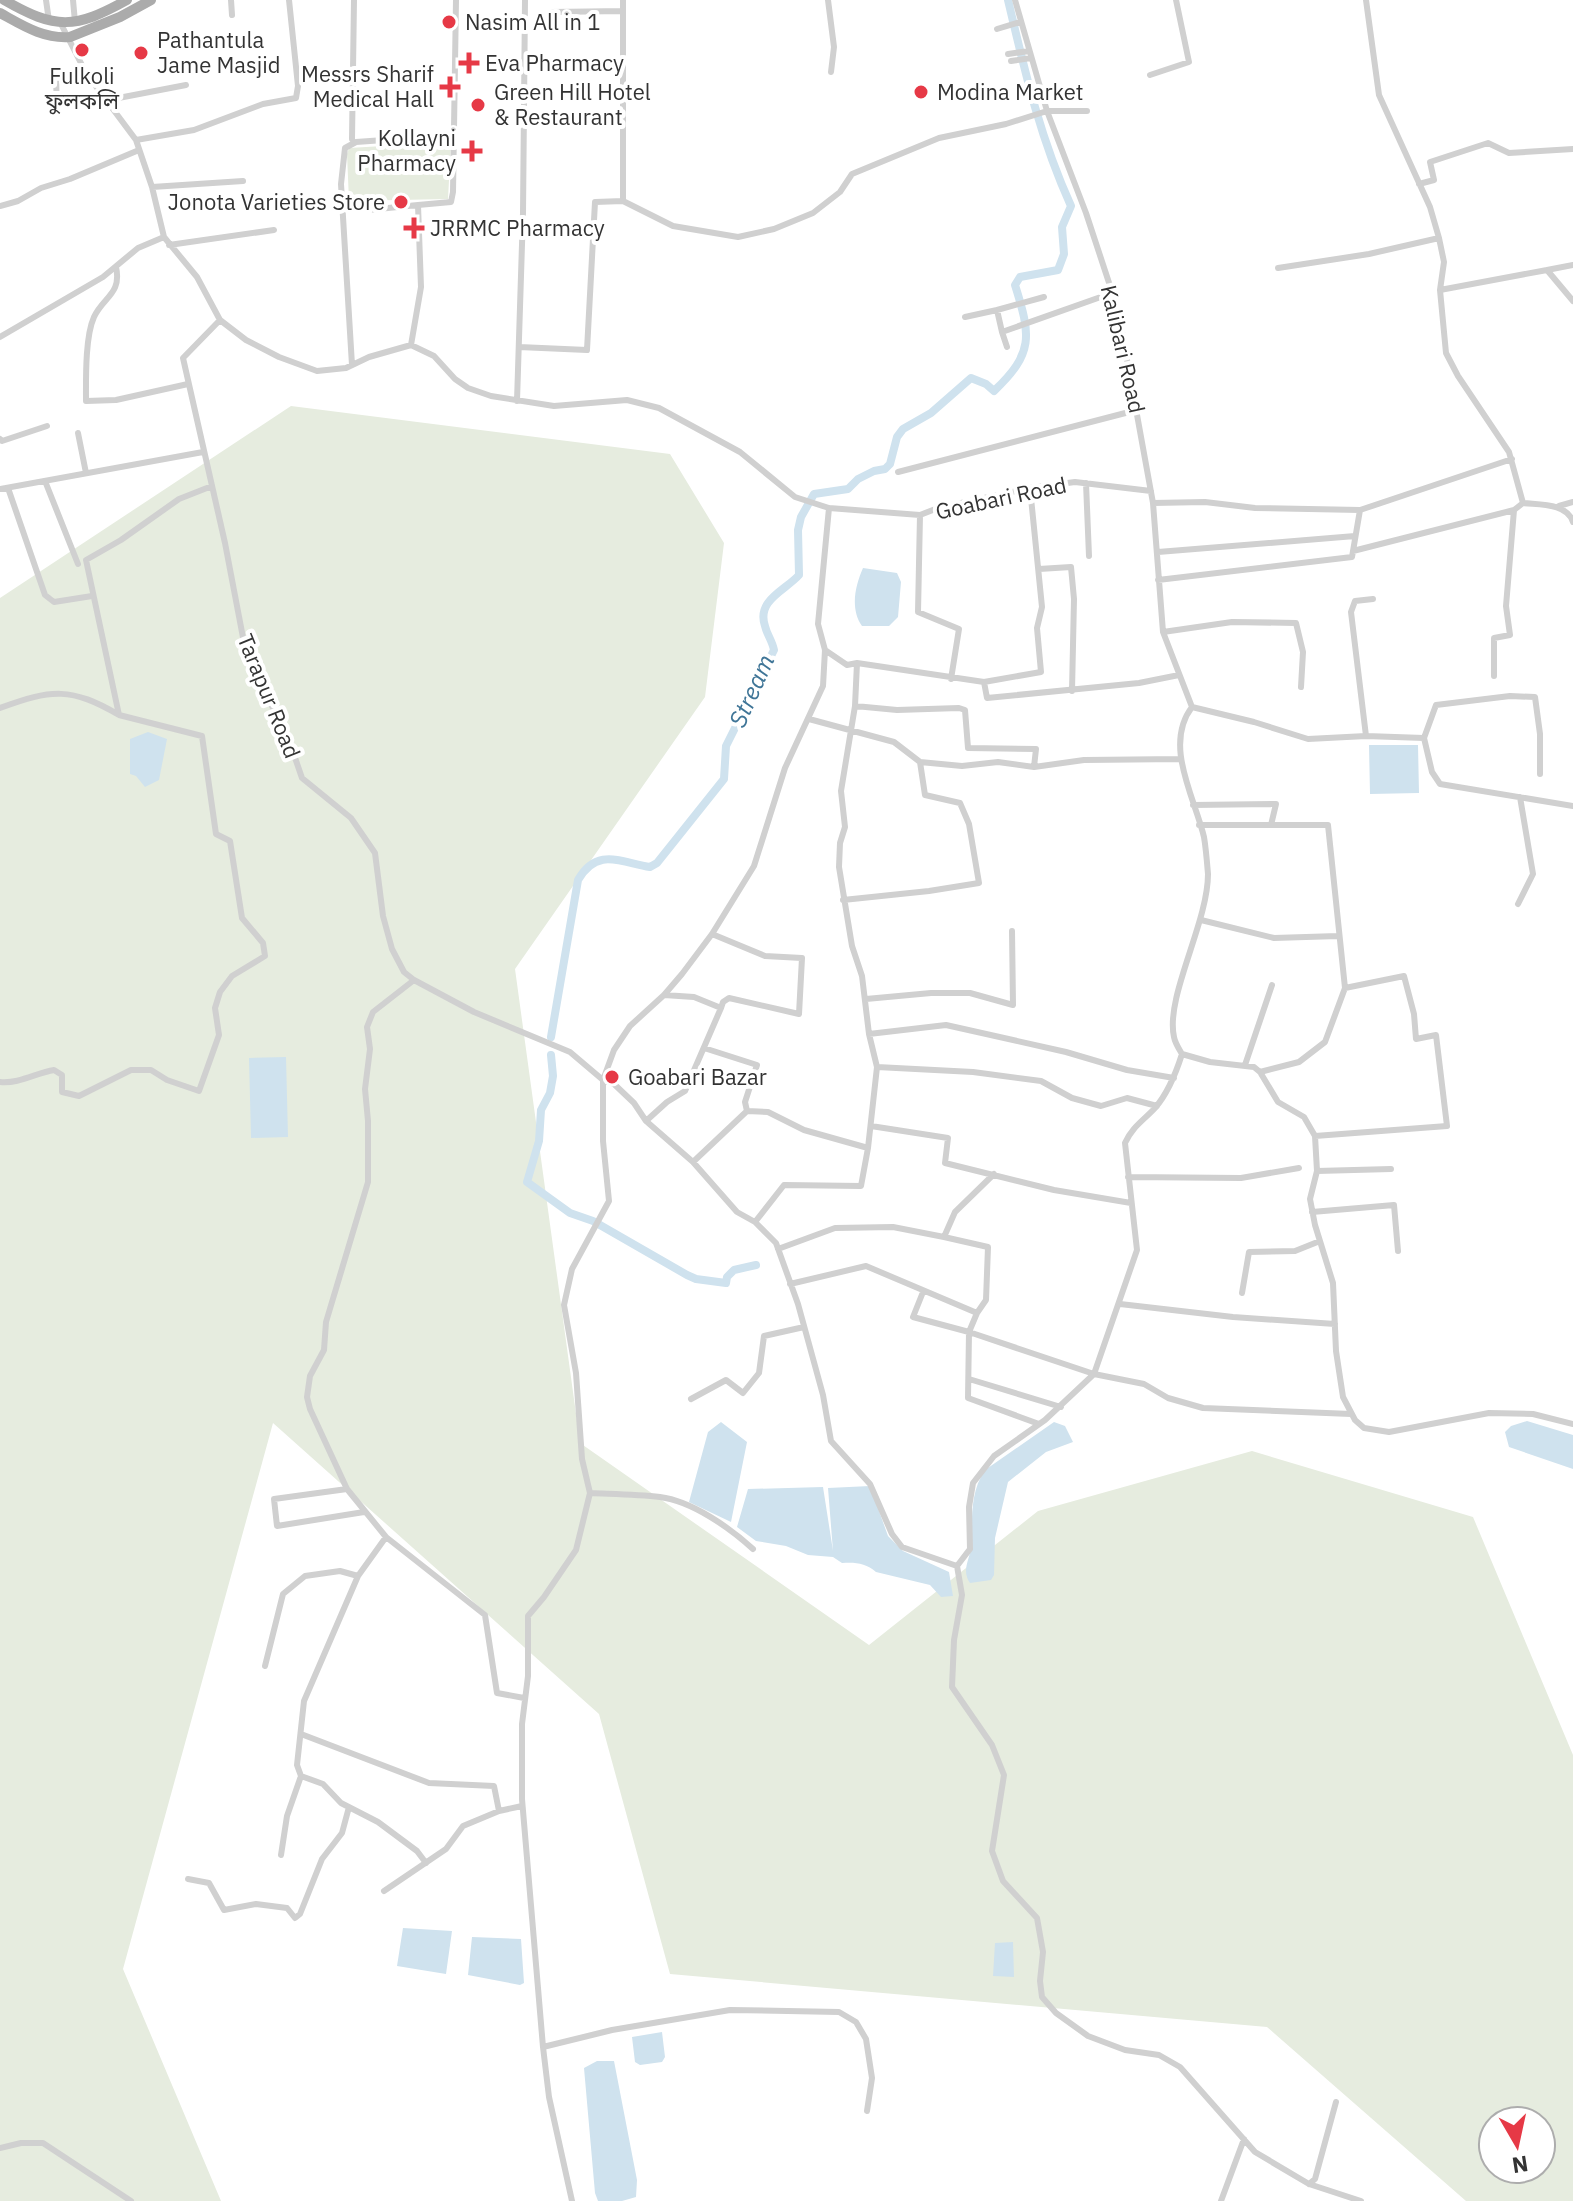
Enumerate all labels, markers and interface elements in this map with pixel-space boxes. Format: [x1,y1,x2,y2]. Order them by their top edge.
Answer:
place label: Nasim All in 1 [465,7,600,36]
marker: Nasim All in 1 [440,13,458,31]
place label: Pathantula Jame Masjid [157,25,281,79]
marker: Fulkoli ফুলকলি [73,41,91,59]
marker: Pathantula Jame Masjid [132,44,150,62]
place label: Eva Pharmacy [485,48,624,77]
marker: Eva Pharmacy [460,54,478,72]
place label: Messrs Sharif Medical Hall [301,59,434,113]
place label: Fulkoli ফুলকলি [44,61,120,115]
place label: Green Hill Hotel & Restaurant [494,77,651,131]
place label: Modina Market [937,77,1084,106]
marker: Messrs Sharif Medical Hall [441,78,459,96]
marker: Modina Market [912,83,930,101]
marker: Green Hill Hotel & Restaurant [469,96,487,114]
place label: Kollayni Pharmacy [357,123,456,177]
marker: Kollayni Pharmacy [463,142,481,160]
place label: Jonota Varieties Store [168,187,385,216]
marker: Jonota Varieties Store [392,193,410,211]
place label: JRRMC Pharmacy [430,213,605,242]
marker: JRRMC Pharmacy [405,219,423,237]
street label: Kalibari Road [1095,282,1152,416]
street label: Goabari Road [933,469,1069,526]
street label: Tarapur Road [231,629,308,762]
water label: Stream [721,649,781,732]
place label: Goabari Bazar [628,1062,767,1091]
marker: Goabari Bazar [603,1068,621,1086]
north arrow [1477,2105,1557,2185]
text: N [1510,2150,1530,2181]

